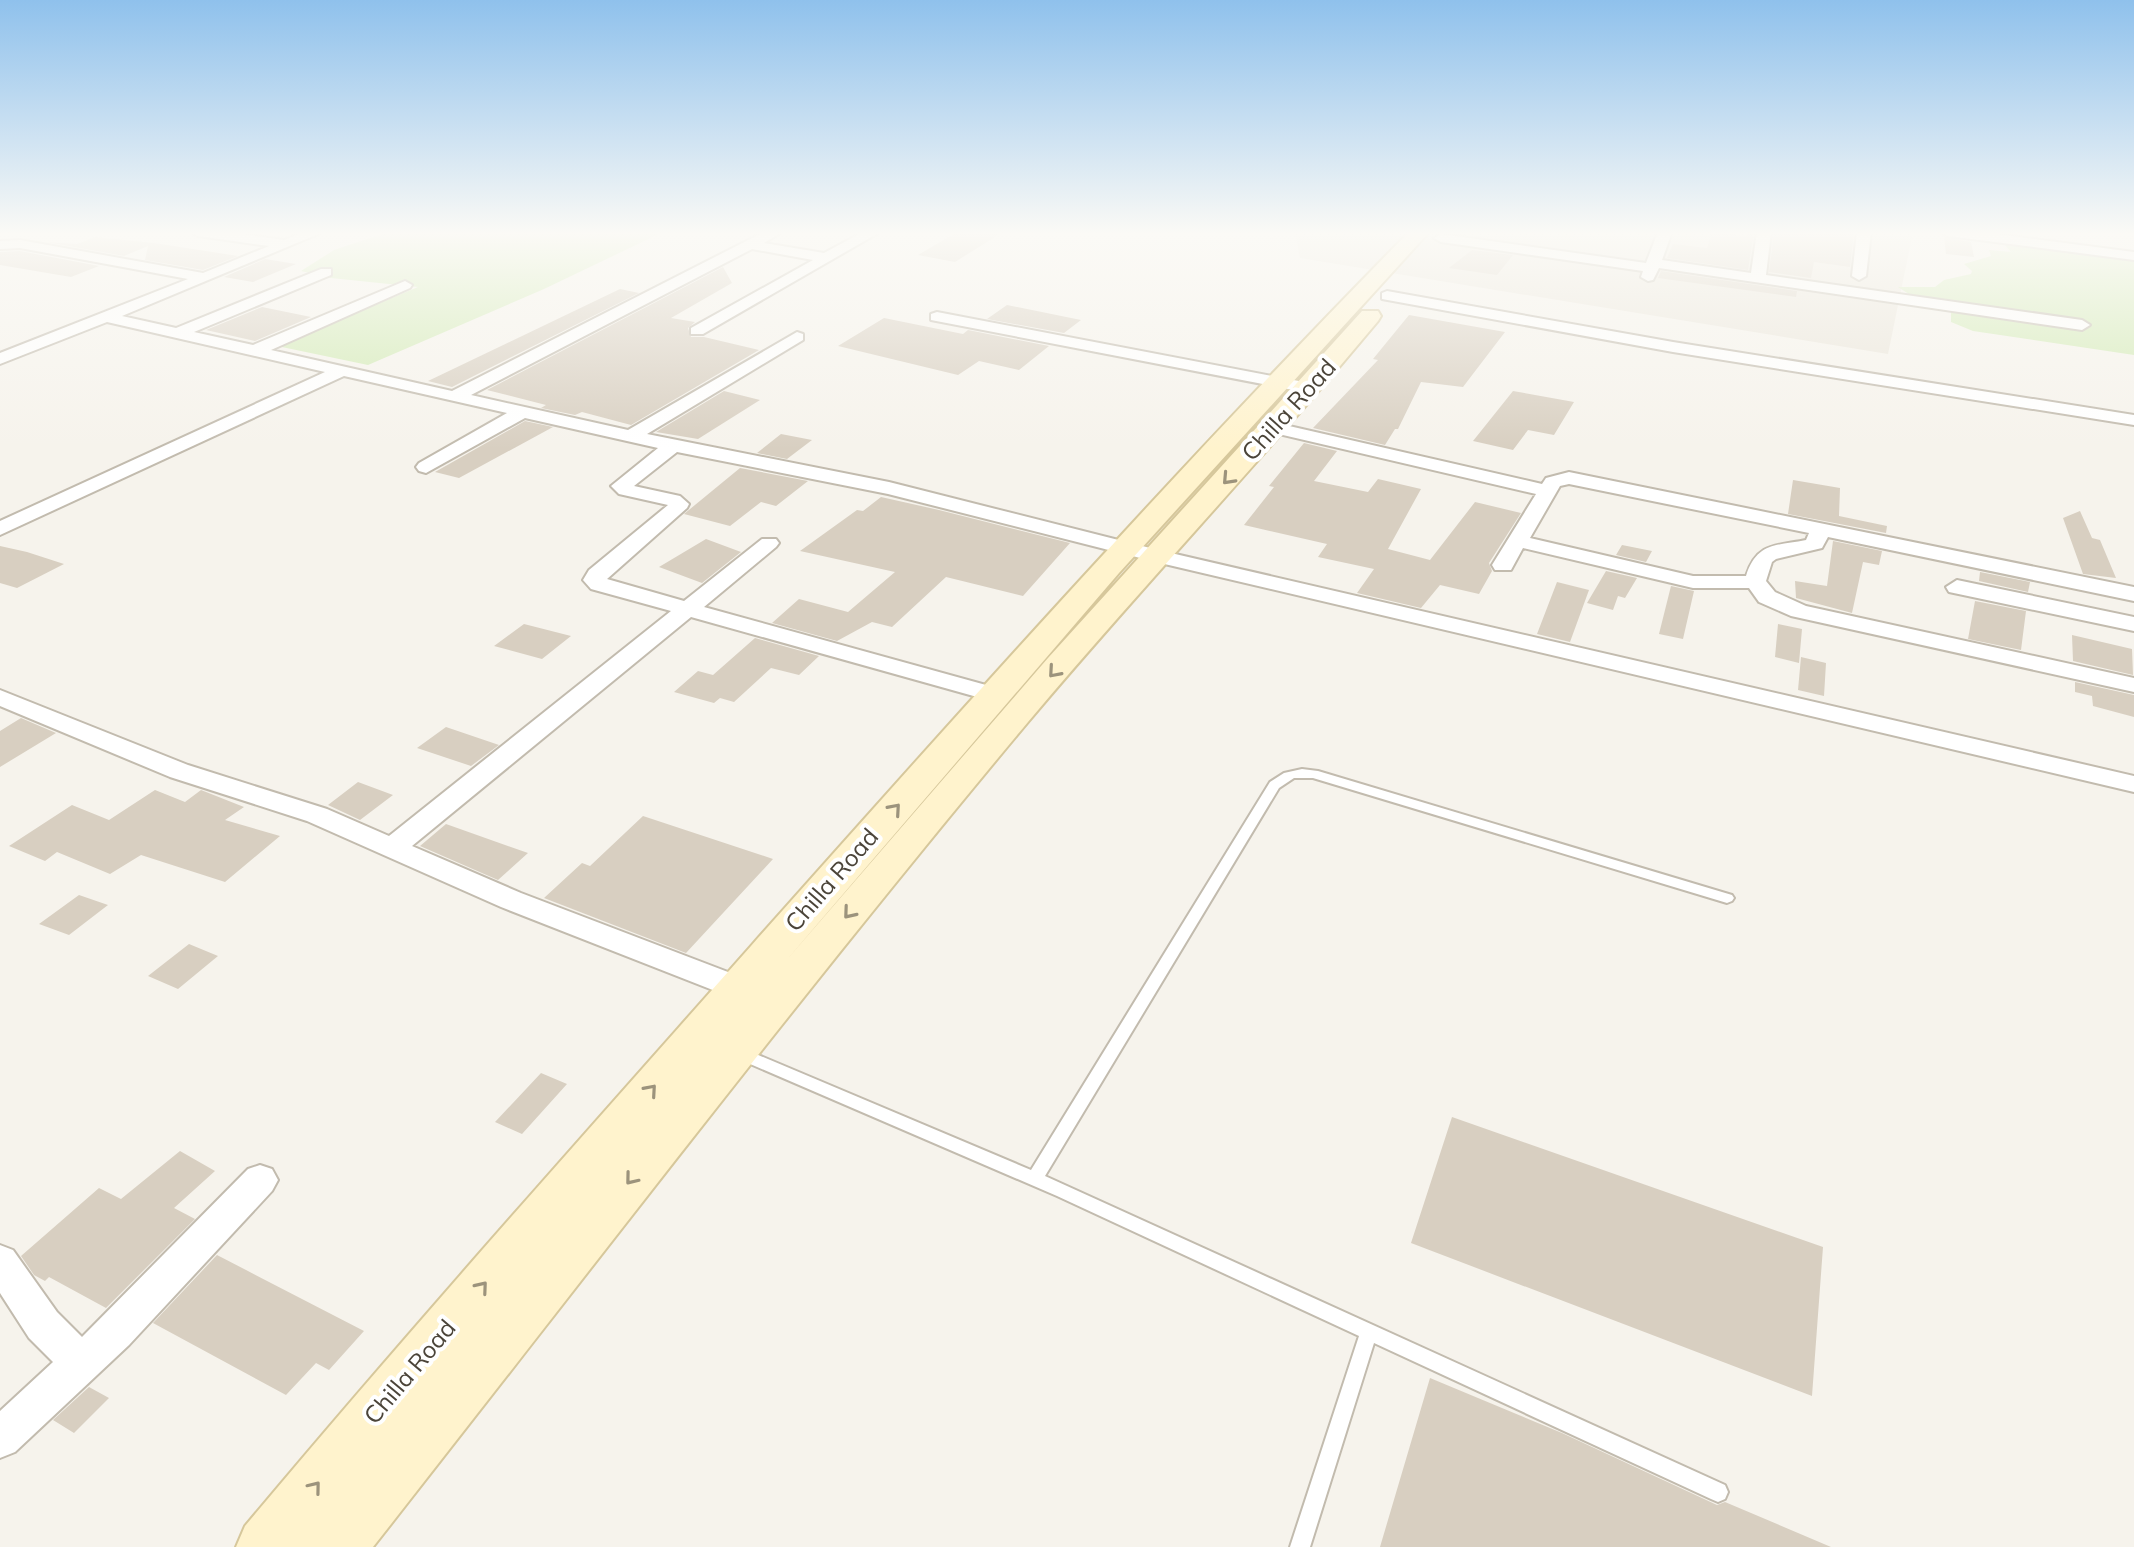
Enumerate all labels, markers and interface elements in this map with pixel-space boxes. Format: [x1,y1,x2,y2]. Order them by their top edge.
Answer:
street label: Chilla Road [1235,352,1342,467]
one-way arrow [1222,470,1237,484]
one-way arrow [1049,663,1063,678]
one-way arrow [885,803,899,818]
street label: Chilla Road [778,822,884,937]
one-way arrow [844,903,858,918]
one-way arrow [641,1084,656,1099]
one-way arrow [626,1170,641,1184]
one-way arrow [472,1282,487,1296]
street label: Chilla Road [357,1313,462,1430]
one-way arrow [305,1481,320,1496]

